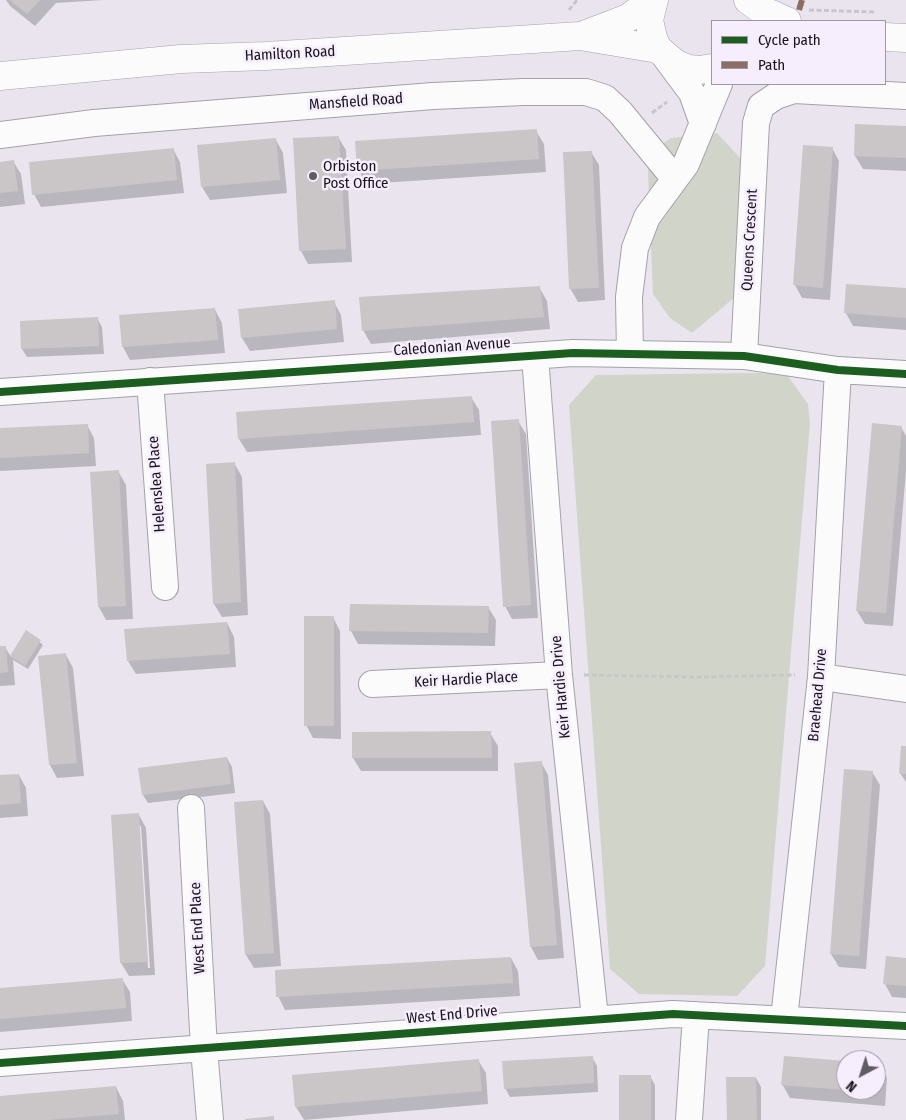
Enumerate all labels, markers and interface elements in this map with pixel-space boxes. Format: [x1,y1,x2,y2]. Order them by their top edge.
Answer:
legend [711,20,886,85]
text: Cycle path [758,31,821,49]
street label: Hamilton Road [244,43,336,65]
text: Path [758,56,785,74]
street label: Mansfield Road [308,90,404,114]
place label: Orbiston Post Office [323,158,389,193]
marker: Orbiston Post Office [307,170,319,182]
street label: Queens Crescent [738,188,762,292]
street label: Caledonian Avenue [393,334,511,360]
street label: Helenslea Place [145,435,169,533]
street label: Keir Hardie Drive [548,635,574,739]
street label: Braehead Drive [805,648,831,742]
street label: Keir Hardie Place [414,668,518,692]
street label: West End Place [187,882,209,974]
street label: West End Drive [406,1002,498,1028]
north arrow [836,1050,886,1100]
text: N [843,1077,860,1095]

